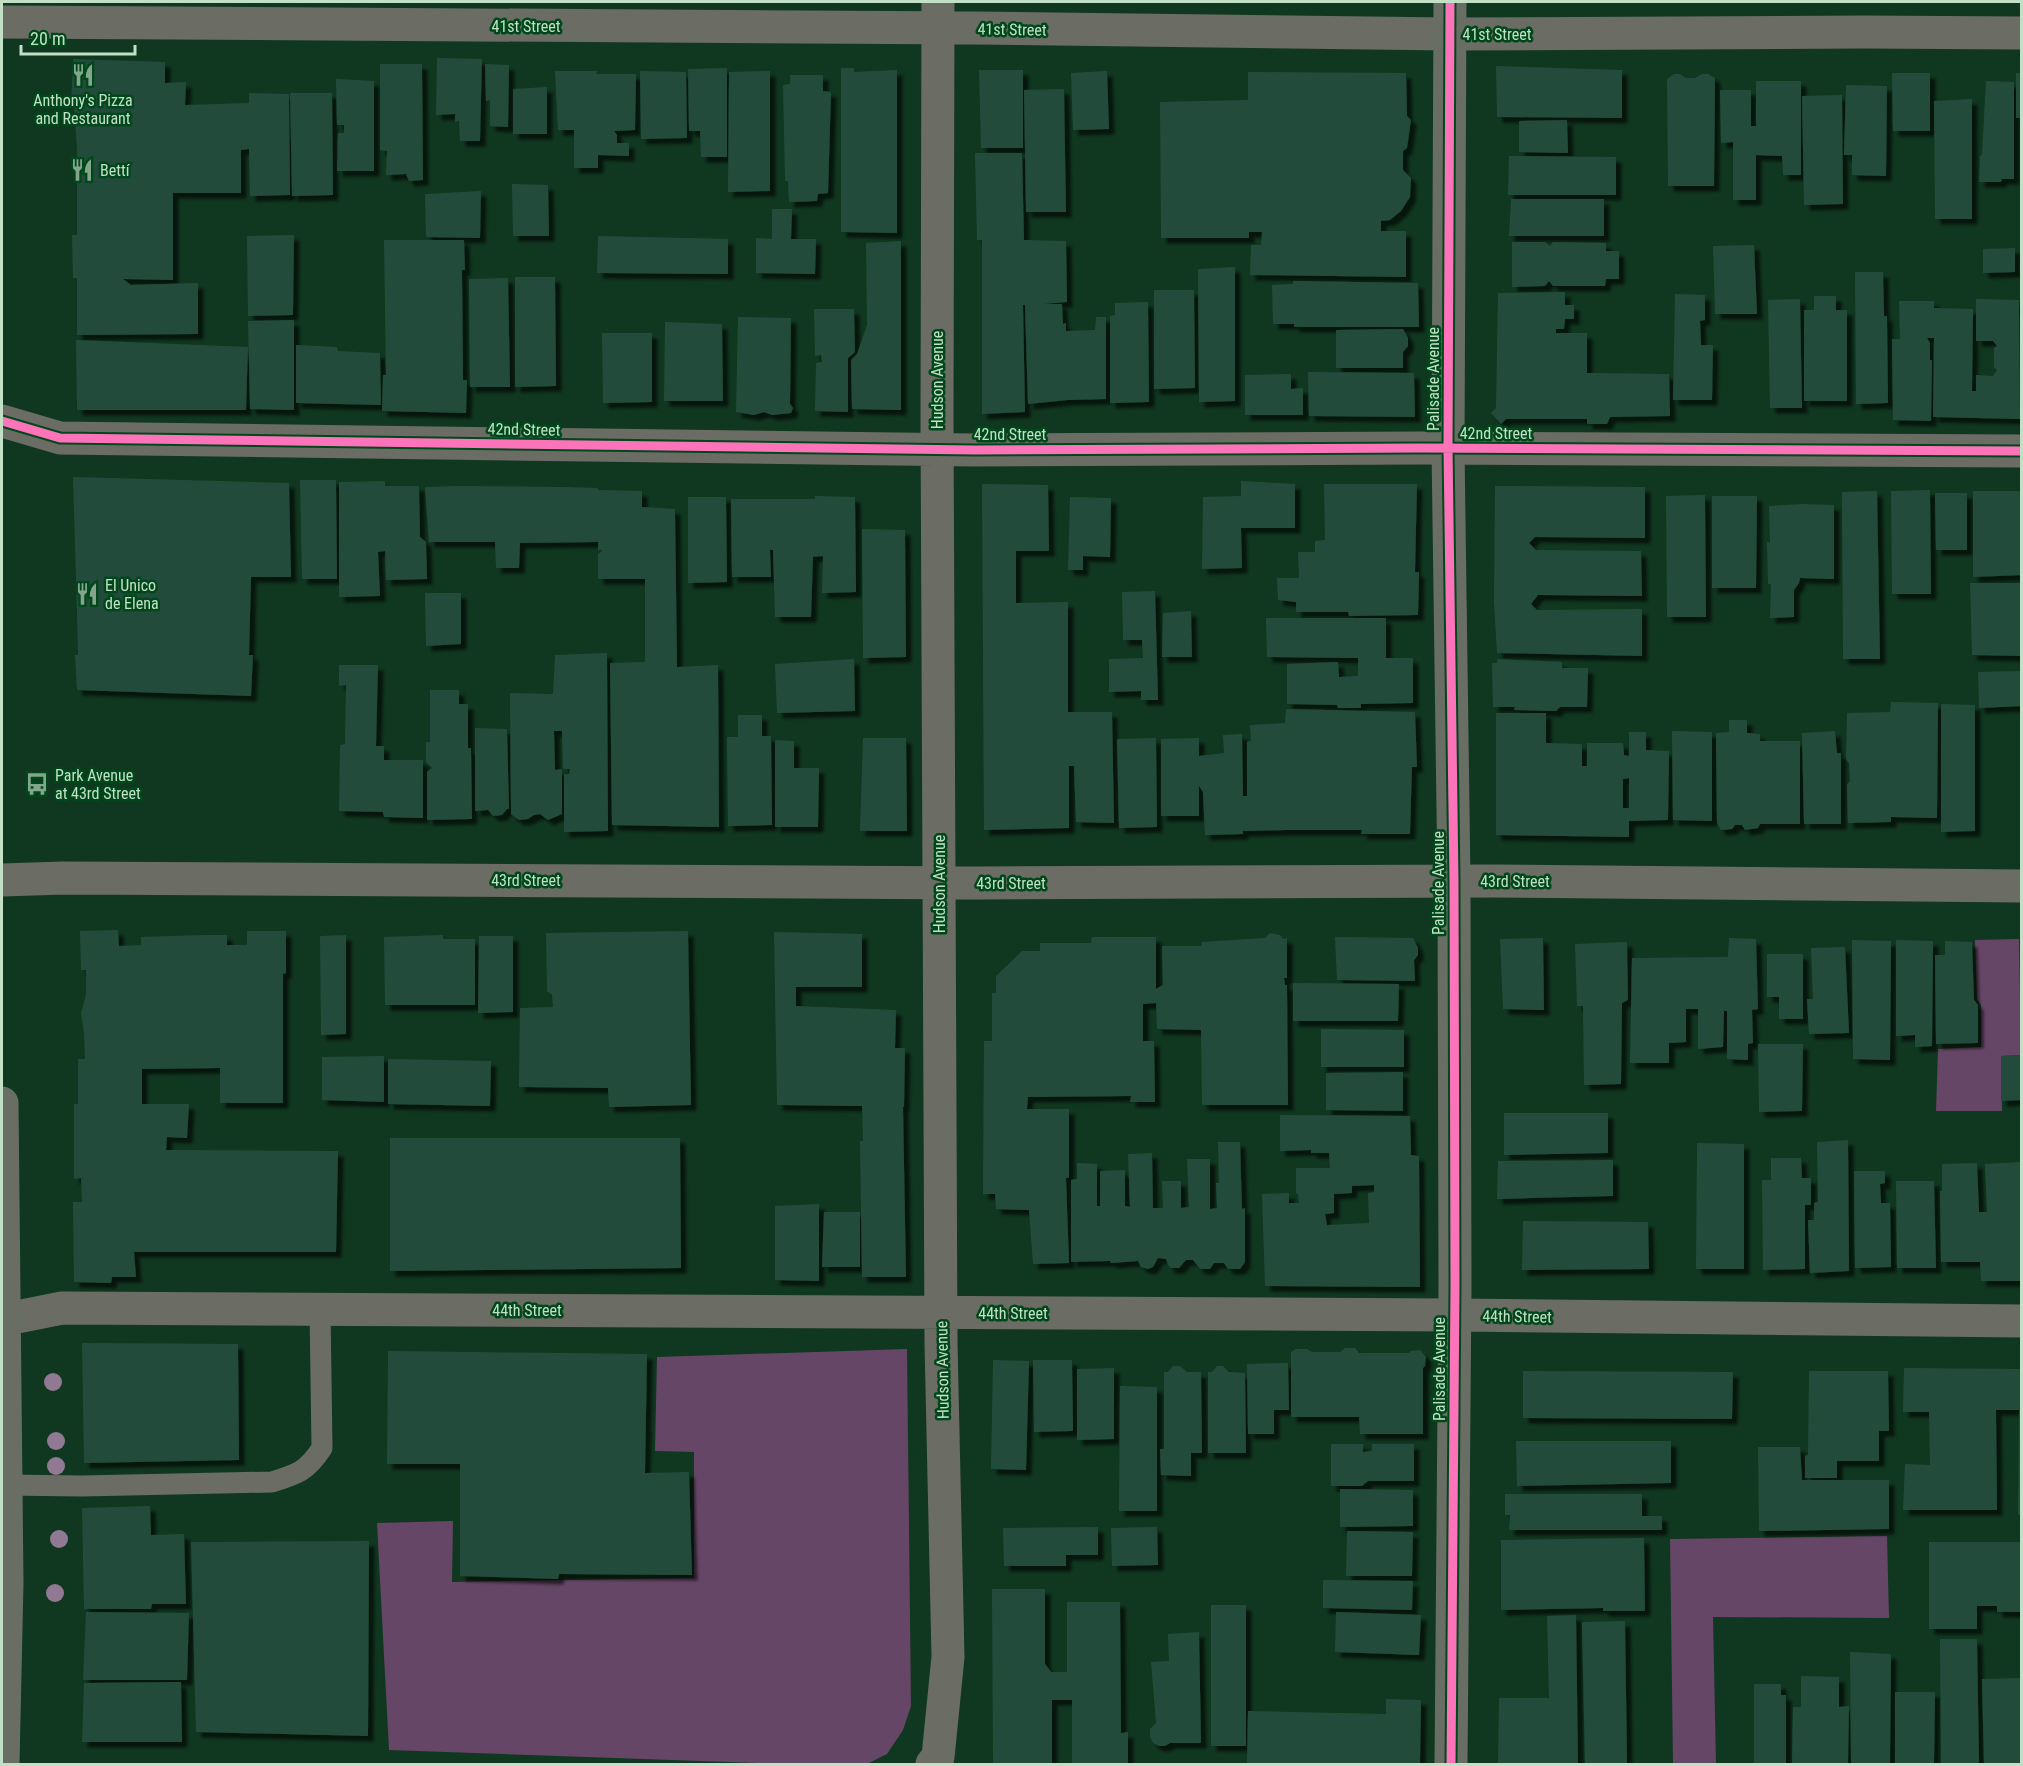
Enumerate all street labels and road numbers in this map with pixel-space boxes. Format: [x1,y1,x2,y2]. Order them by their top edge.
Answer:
street label: 41st Street [492,17,561,36]
street label: 41st Street [977,19,1047,40]
street label: 41st Street [1463,25,1532,44]
street label: Palisade Avenue [1424,327,1443,431]
street label: Hudson Avenue [928,331,947,429]
street label: 42nd Street [488,419,561,440]
street label: 42nd Street [1460,424,1533,443]
street label: 42nd Street [974,425,1047,444]
street label: Palisade Avenue [1429,831,1448,935]
street label: Hudson Avenue [930,835,949,933]
street label: 43rd Street [491,871,561,890]
street label: 43rd Street [1480,872,1550,891]
street label: 43rd Street [976,874,1046,893]
street label: 44th Street [492,1301,562,1320]
street label: 44th Street [978,1304,1048,1323]
street label: 44th Street [1482,1306,1552,1327]
street label: Palisade Avenue [1430,1317,1449,1421]
street label: Hudson Avenue [932,1321,953,1419]

